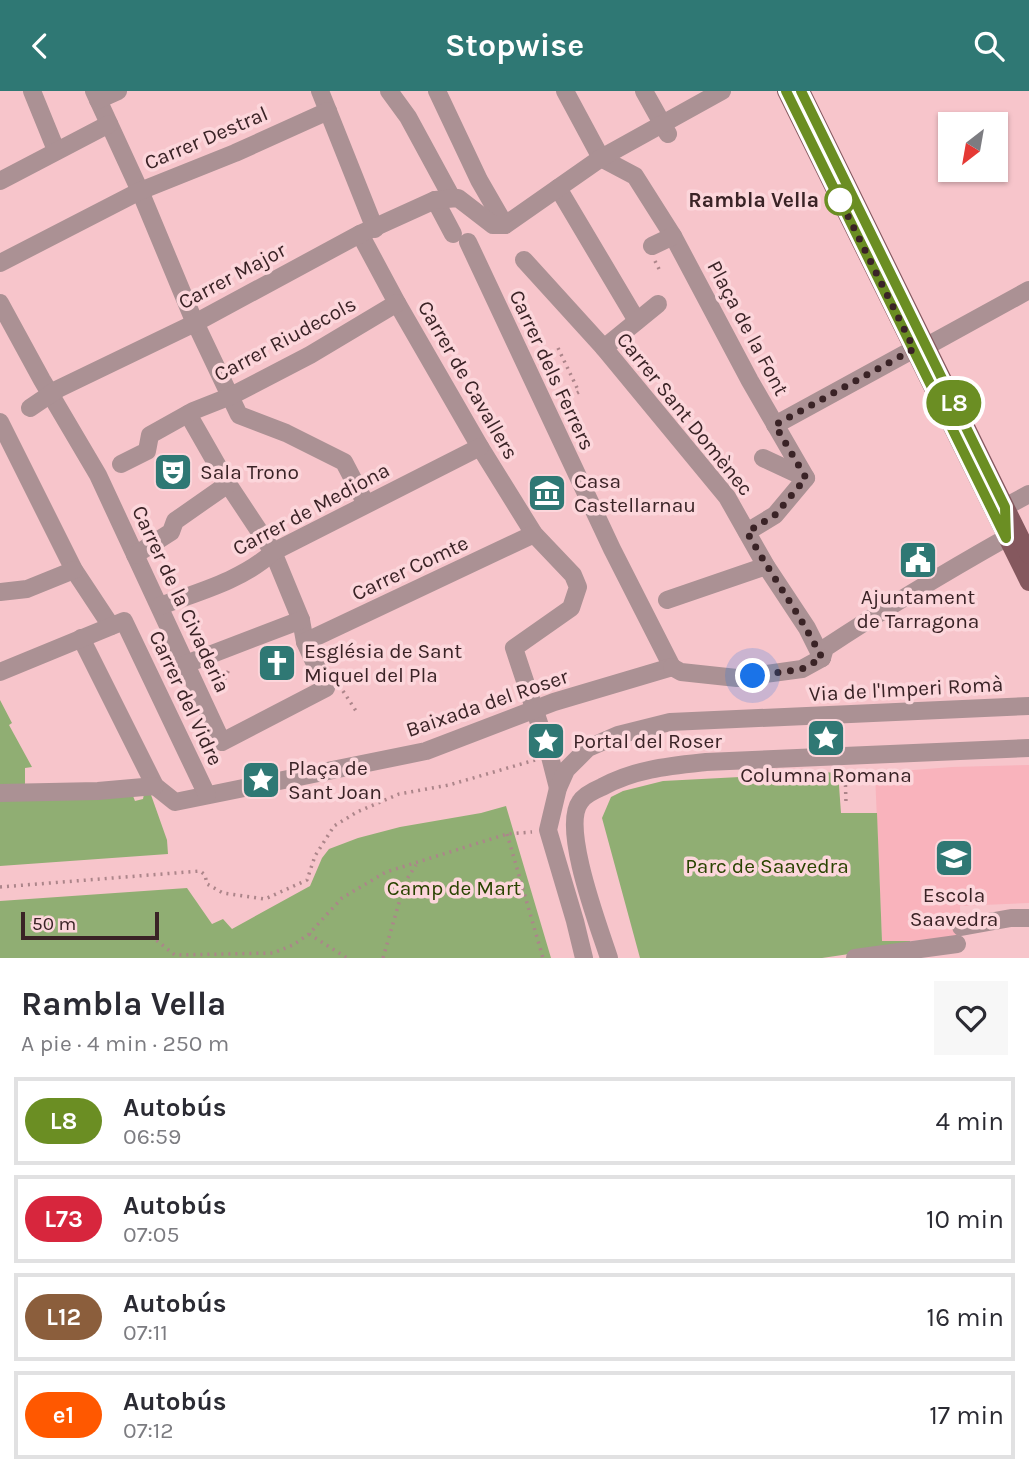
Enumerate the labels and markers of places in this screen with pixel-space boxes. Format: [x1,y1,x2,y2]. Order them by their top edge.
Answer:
marker: Rambla Vella [825,185,855,215]
place label: Rambla Vella [688,188,819,212]
theatre icon: Sala Trono [152,451,194,493]
place label: Sala Trono [200,460,299,484]
place label: Casa Castellarnau [574,469,696,517]
museum icon: Casa Castellarnau [526,472,568,514]
public building icon: Ajuntament de Tarragona [897,539,939,581]
place label: Ajuntament de Tarragona [857,585,979,633]
place label: Església de Sant Miquel del Pla [304,639,462,687]
church icon: Església de Sant Miquel del Pla [256,642,298,684]
place icon: Columna Romana [805,717,847,759]
place icon: Portal del Roser [525,720,567,762]
place label: Portal del Roser [573,729,722,753]
place label: Plaça de Sant Joan [288,756,382,804]
place icon: Plaça de Sant Joan [240,759,282,801]
place label: Columna Romana [740,763,912,787]
school or university icon: Escola Saavedra [933,837,975,879]
place label: Escola Saavedra [910,883,998,931]

